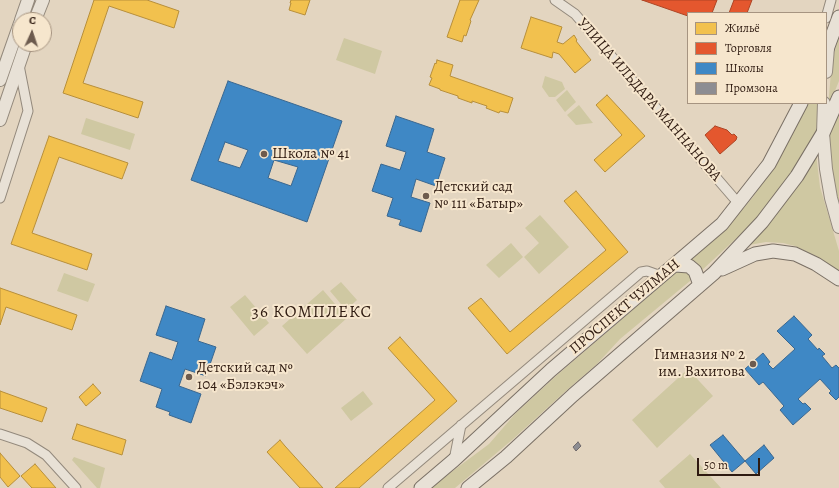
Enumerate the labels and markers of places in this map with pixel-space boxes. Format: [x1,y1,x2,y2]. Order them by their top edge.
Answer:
place label: Школа № 41 [272,145,349,163]
marker: Школа № 41 [259,149,269,159]
place label: Детский сад № 111 «Батыр» [434,178,523,213]
marker: Детский сад № 111 «Батыр» [421,191,431,201]
place label: Гимназия № 2 им. Вахитова [654,346,745,381]
place label: Детский сад № 104 «Бэлэкэч» [197,359,293,394]
marker: Гимназия № 2 им. Вахитова [748,359,758,369]
marker: Детский сад № 104 «Бэлэкэч» [184,372,194,382]

